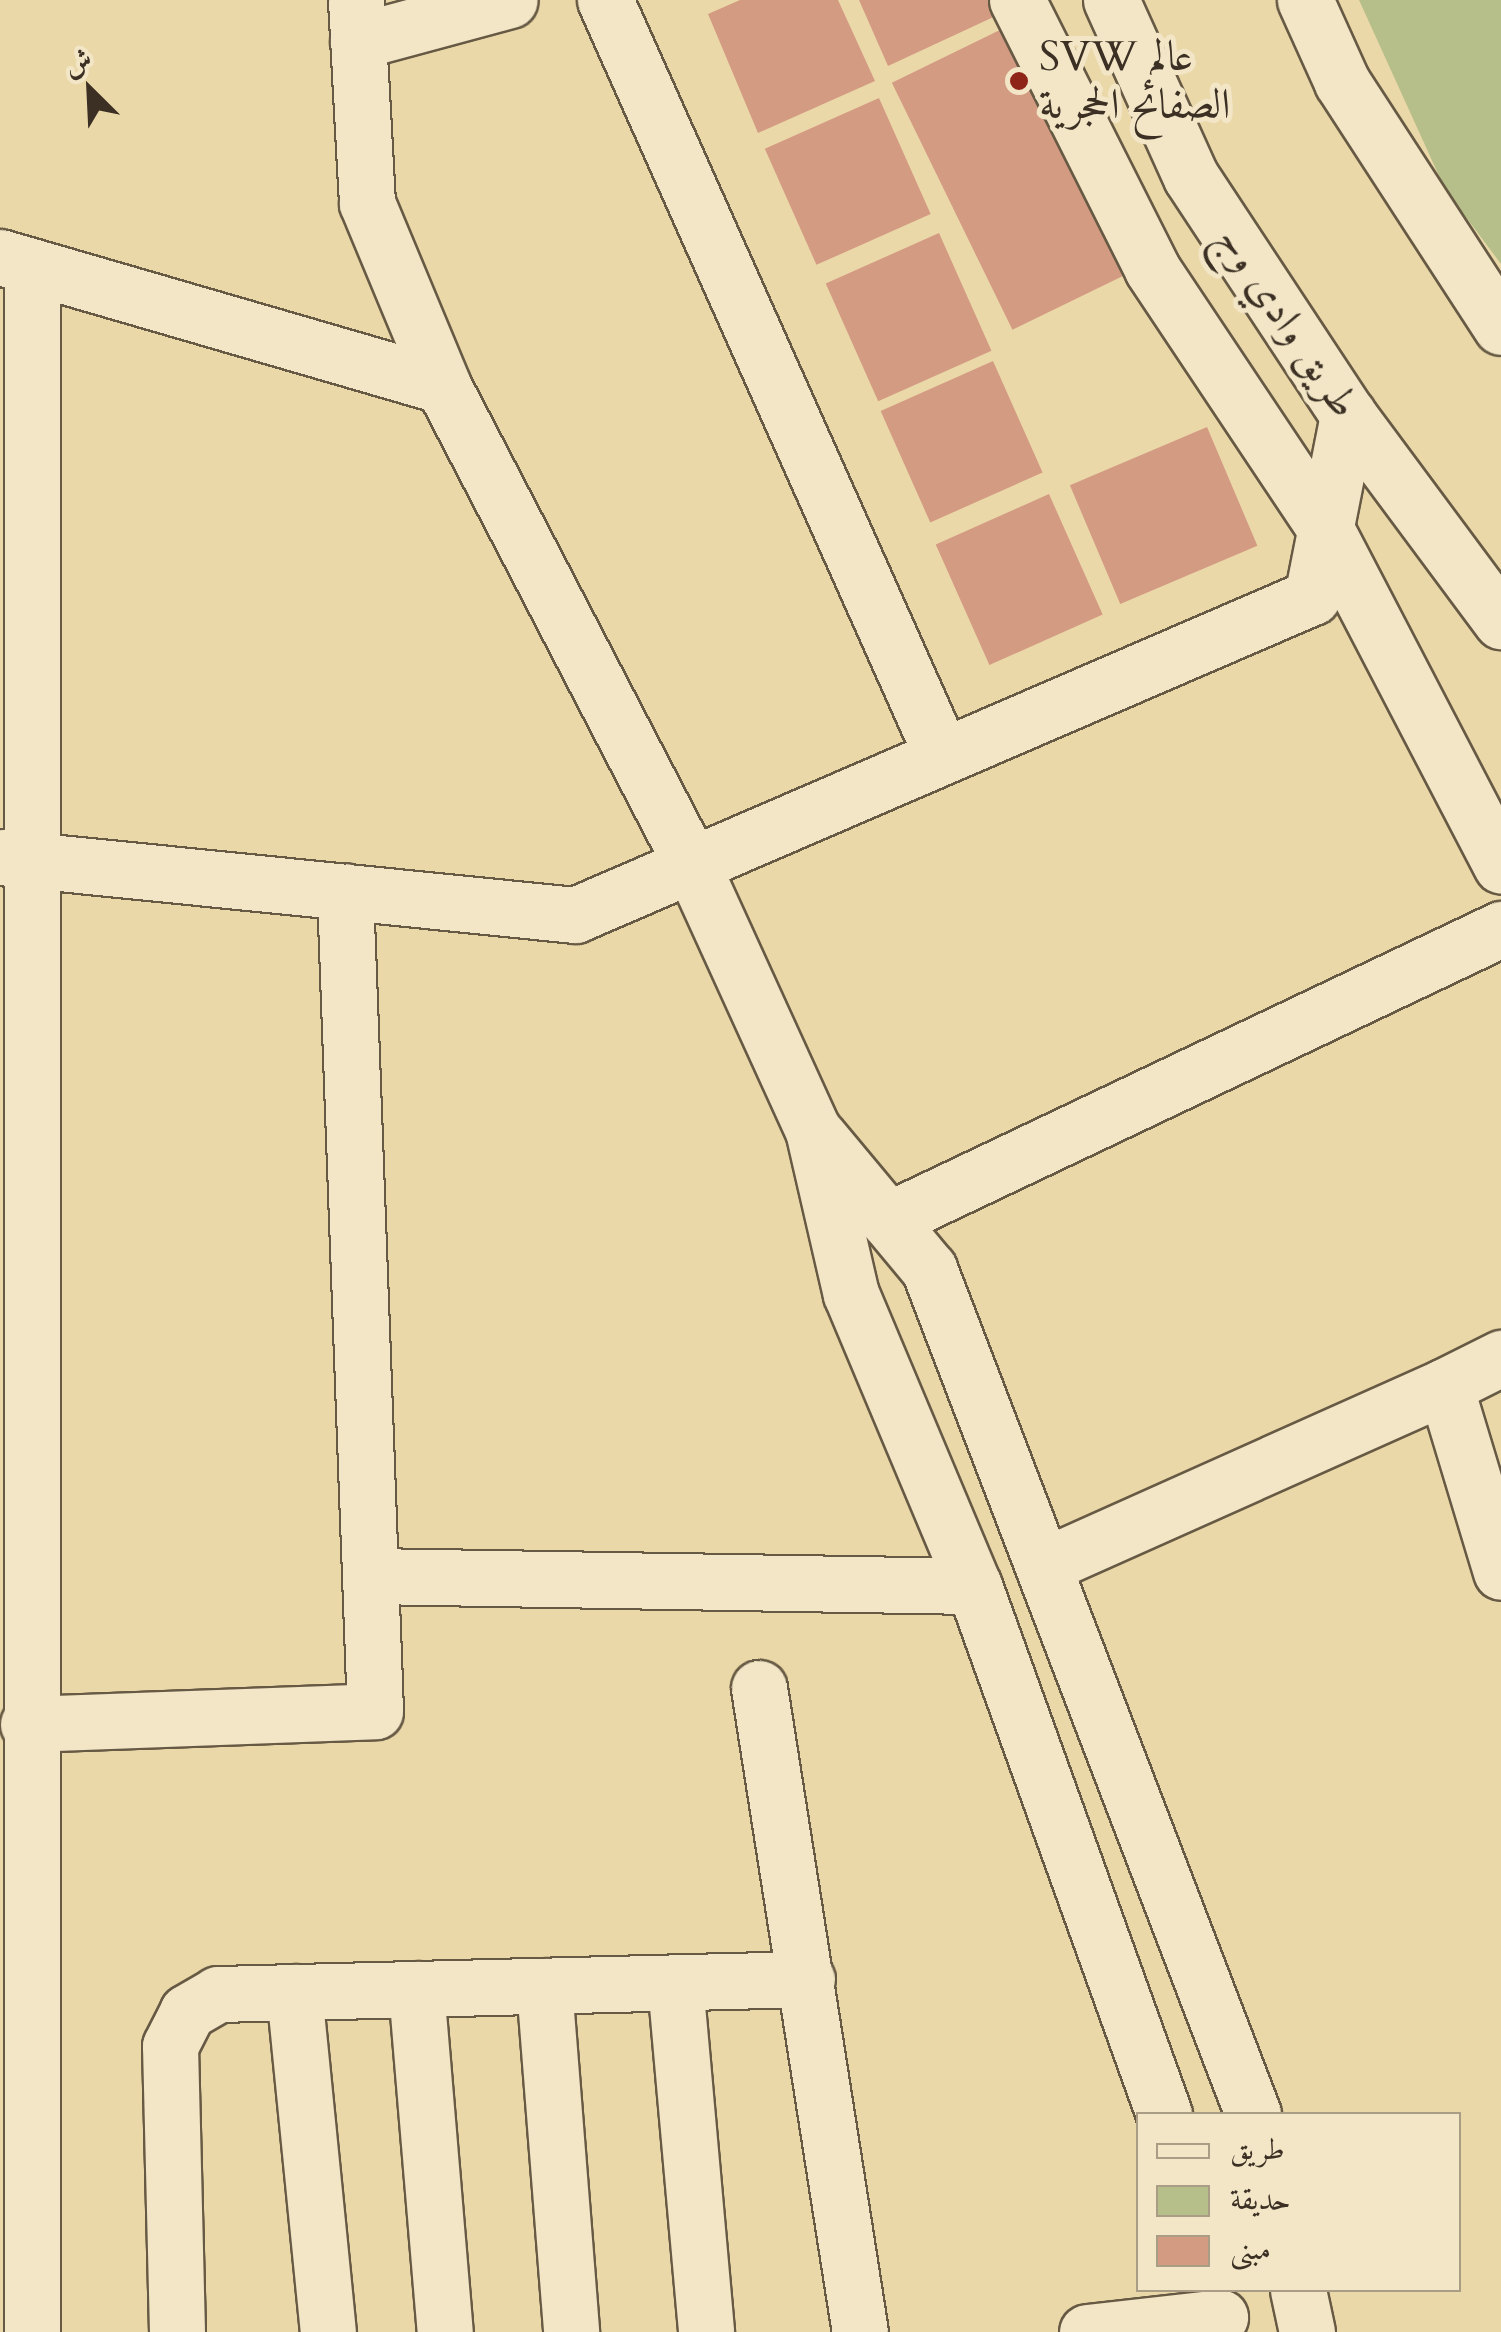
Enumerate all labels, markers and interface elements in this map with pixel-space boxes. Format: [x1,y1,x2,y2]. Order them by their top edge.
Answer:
place label: SVW عالم الصفائح الحجرية [1039,32,1230,130]
north arrow [40,40,140,140]
text: ش [57,40,98,86]
marker: SVW عالم الصفائح الحجرية [1008,70,1030,92]
street label: طريق وادي وج [1204,216,1370,428]
legend [1136,2112,1461,2292]
text: طريق [1230,2129,1285,2170]
text: حديقة [1230,2179,1291,2220]
text: مبنى [1230,2229,1271,2270]

